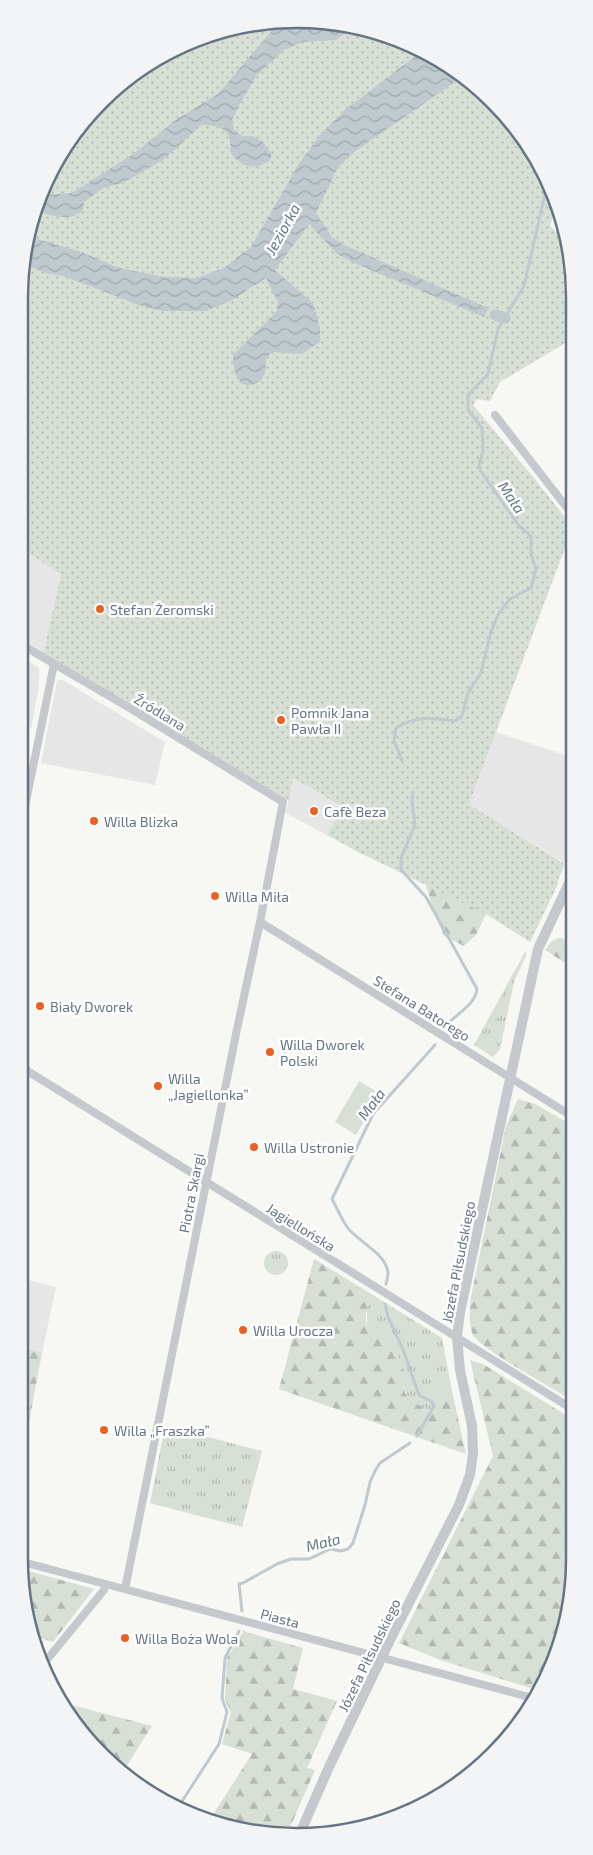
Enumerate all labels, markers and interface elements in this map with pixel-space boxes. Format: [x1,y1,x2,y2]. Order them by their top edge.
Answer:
water label: Jeziorka [260,201,303,258]
water label: Mała [495,478,529,516]
place label: Stefan Żeromski [110,601,214,618]
marker: Stefan Żeromski [94,603,106,615]
street label: Źródlana [131,690,189,734]
place label: Pomnik Jana Pawła II [291,704,369,737]
marker: Pomnik Jana Pawła II [275,714,287,726]
place label: Cafè Beza [324,803,387,820]
marker: Cafè Beza [308,805,320,817]
place label: Willa Blizka [104,813,178,830]
marker: Willa Blizka [88,815,100,827]
place label: Willa Miła [225,888,289,905]
marker: Willa Miła [209,890,221,902]
street label: Stefana Batorego [370,971,474,1045]
place label: Biały Dworek [50,998,133,1015]
marker: Biały Dworek [34,1000,46,1012]
place label: Willa Dworek Polski [280,1036,365,1069]
marker: Willa Dworek Polski [264,1046,276,1058]
place label: Willa „Jagiellonka” [168,1070,249,1103]
marker: Willa „Jagiellonka” [152,1080,164,1092]
water label: Mała [353,1085,389,1123]
place label: Willa Ustronie [264,1139,354,1156]
marker: Willa Ustronie [248,1141,260,1153]
street label: Piotra Skargi [175,1152,207,1234]
street label: Jagiellońska [264,1199,338,1255]
street label: Józefa Piłsudskiego [438,1200,478,1324]
place label: Willa Urocza [253,1322,333,1339]
marker: Willa Urocza [237,1324,249,1336]
place label: Willa „Fraszka” [114,1422,210,1439]
marker: Willa „Fraszka” [98,1424,110,1436]
water label: Mała [304,1529,342,1555]
street label: Józefa Piłsudskiego [334,1596,404,1714]
street label: Piasta [259,1605,301,1631]
place label: Willa Boża Wola [135,1630,238,1647]
marker: Willa Boża Wola [119,1632,131,1644]

